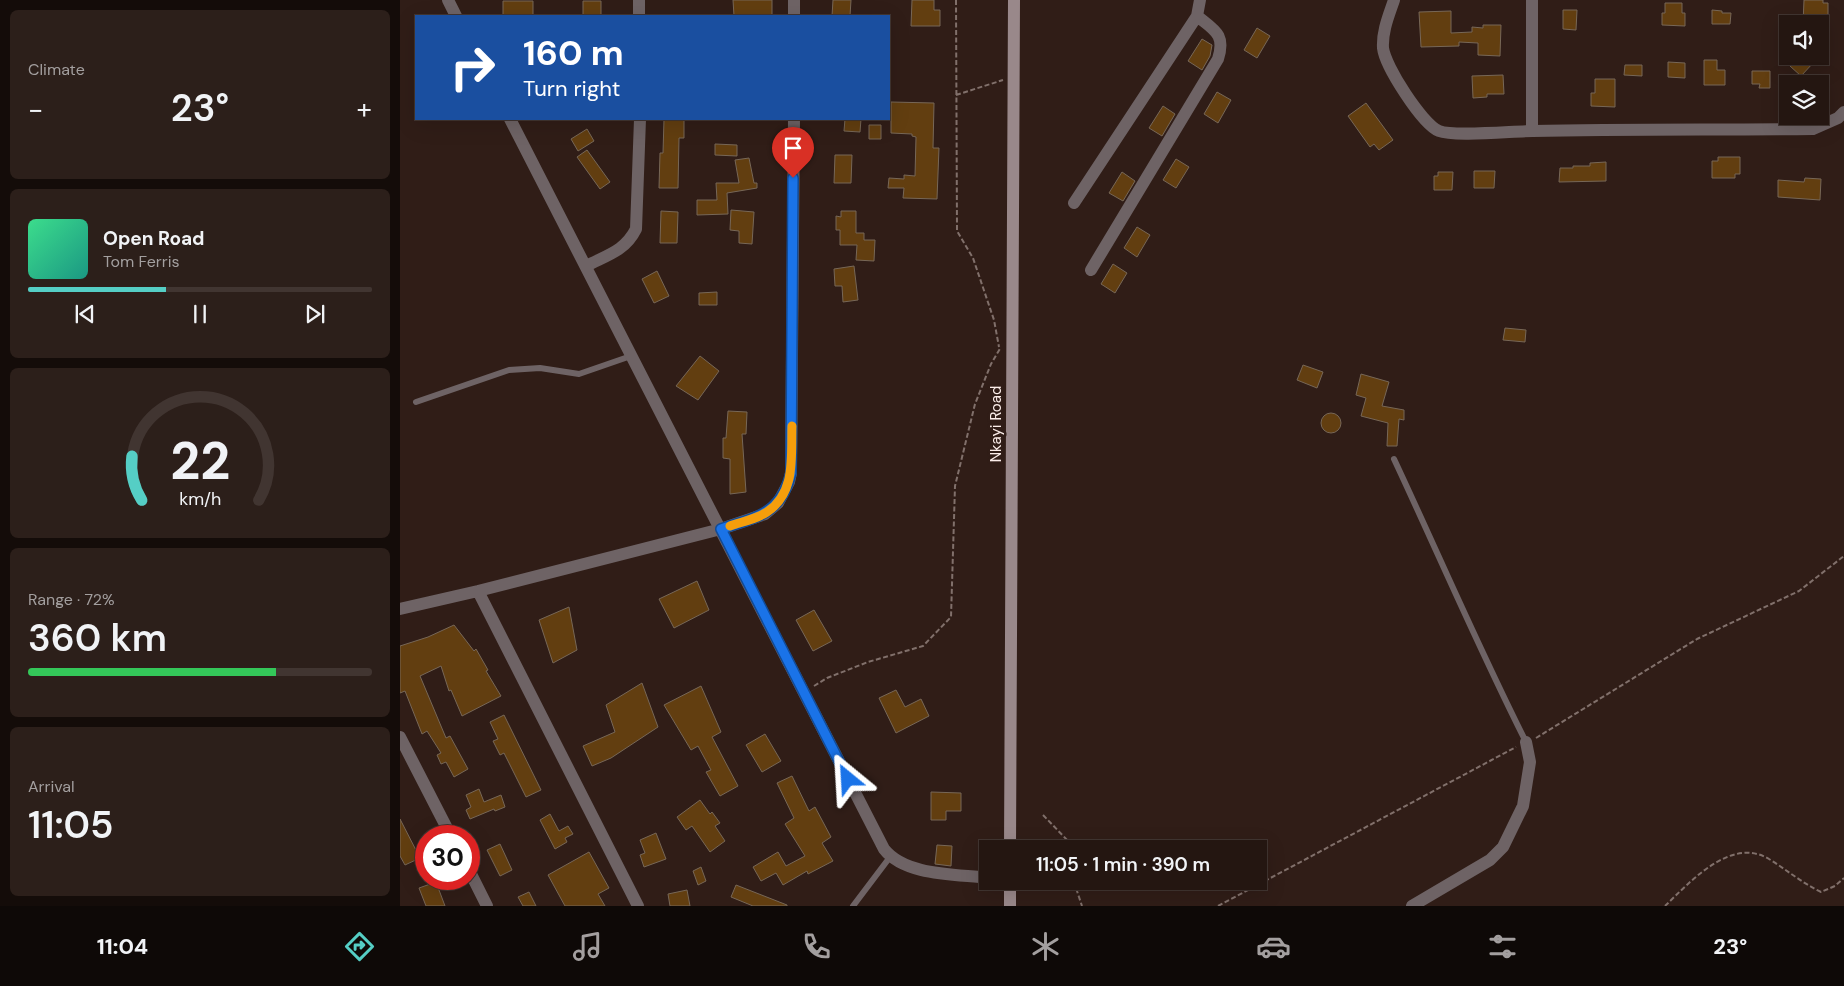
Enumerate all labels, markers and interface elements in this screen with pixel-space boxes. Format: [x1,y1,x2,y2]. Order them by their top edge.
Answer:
map controls [1779,15,1829,125]
button: sound [1779,15,1829,65]
text: 160 m [523,30,624,76]
icon: right [440,35,505,100]
text: Climate [28,59,85,80]
text: Turn right [523,74,620,103]
button: layers [1779,75,1829,125]
text: 23° [171,83,229,133]
text: − [28,91,43,128]
text: + [357,91,372,128]
pin [772,127,814,178]
icon: arrive [779,134,807,162]
text: Open Road [103,226,205,251]
text: Tom Ferris [103,251,180,272]
icon: previous [71,300,99,328]
icon: pause [186,300,214,328]
icon: next [301,300,329,328]
street label: Nkayi Road [986,386,1006,462]
text: 22 [170,427,230,495]
text: km/h [179,487,221,511]
text: Range · 72% [28,589,114,610]
text: 360 km [28,613,167,663]
position arrow [821,752,873,804]
text: Arrival [28,776,75,797]
text: 11:05 [28,800,114,850]
speed limit sign: 30 [415,825,480,890]
text: 11:05 · 1 min · 390 m [1036,852,1210,877]
icon: directions [342,929,377,964]
icon: music [570,929,605,964]
icon: phone [799,929,834,964]
icon: climate [1028,929,1063,964]
icon: car [1256,929,1291,964]
icon: filters [1485,929,1520,964]
text: 11:04 [97,932,148,961]
text: 23° [1713,932,1747,961]

